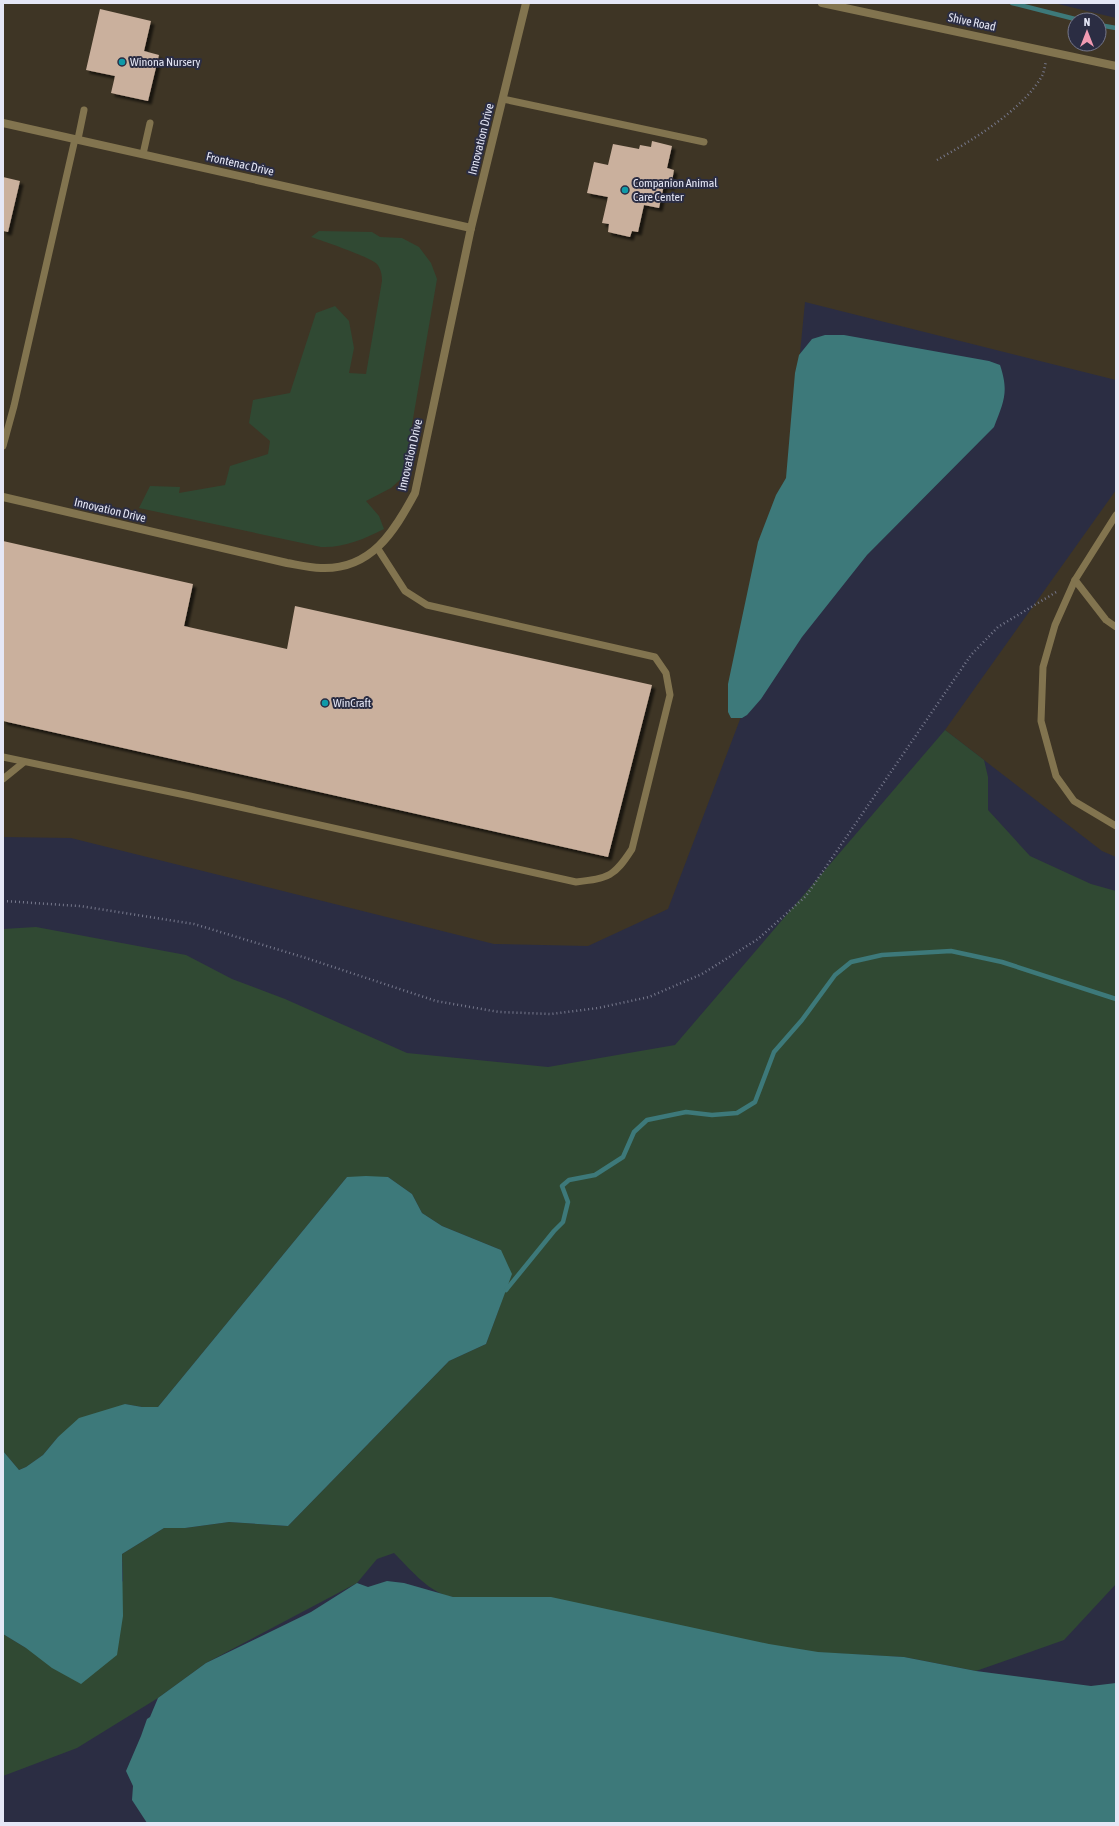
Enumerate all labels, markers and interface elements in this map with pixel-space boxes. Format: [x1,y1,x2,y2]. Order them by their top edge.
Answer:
street label: Shive Road [947,10,997,34]
north arrow [1067,12,1107,52]
text: N [1084,16,1090,28]
place label: Winona Nursery [130,55,201,69]
marker: Winona Nursery [117,57,127,67]
street label: Innovation Drive [465,102,497,176]
street label: Frontenac Drive [205,149,275,179]
place label: Companion Animal Care Center [633,176,718,204]
marker: Companion Animal Care Center [620,185,630,195]
street label: Innovation Drive [395,418,425,492]
street label: Innovation Drive [73,495,147,525]
place label: WinCraft [333,696,372,710]
marker: WinCraft [320,698,330,708]

